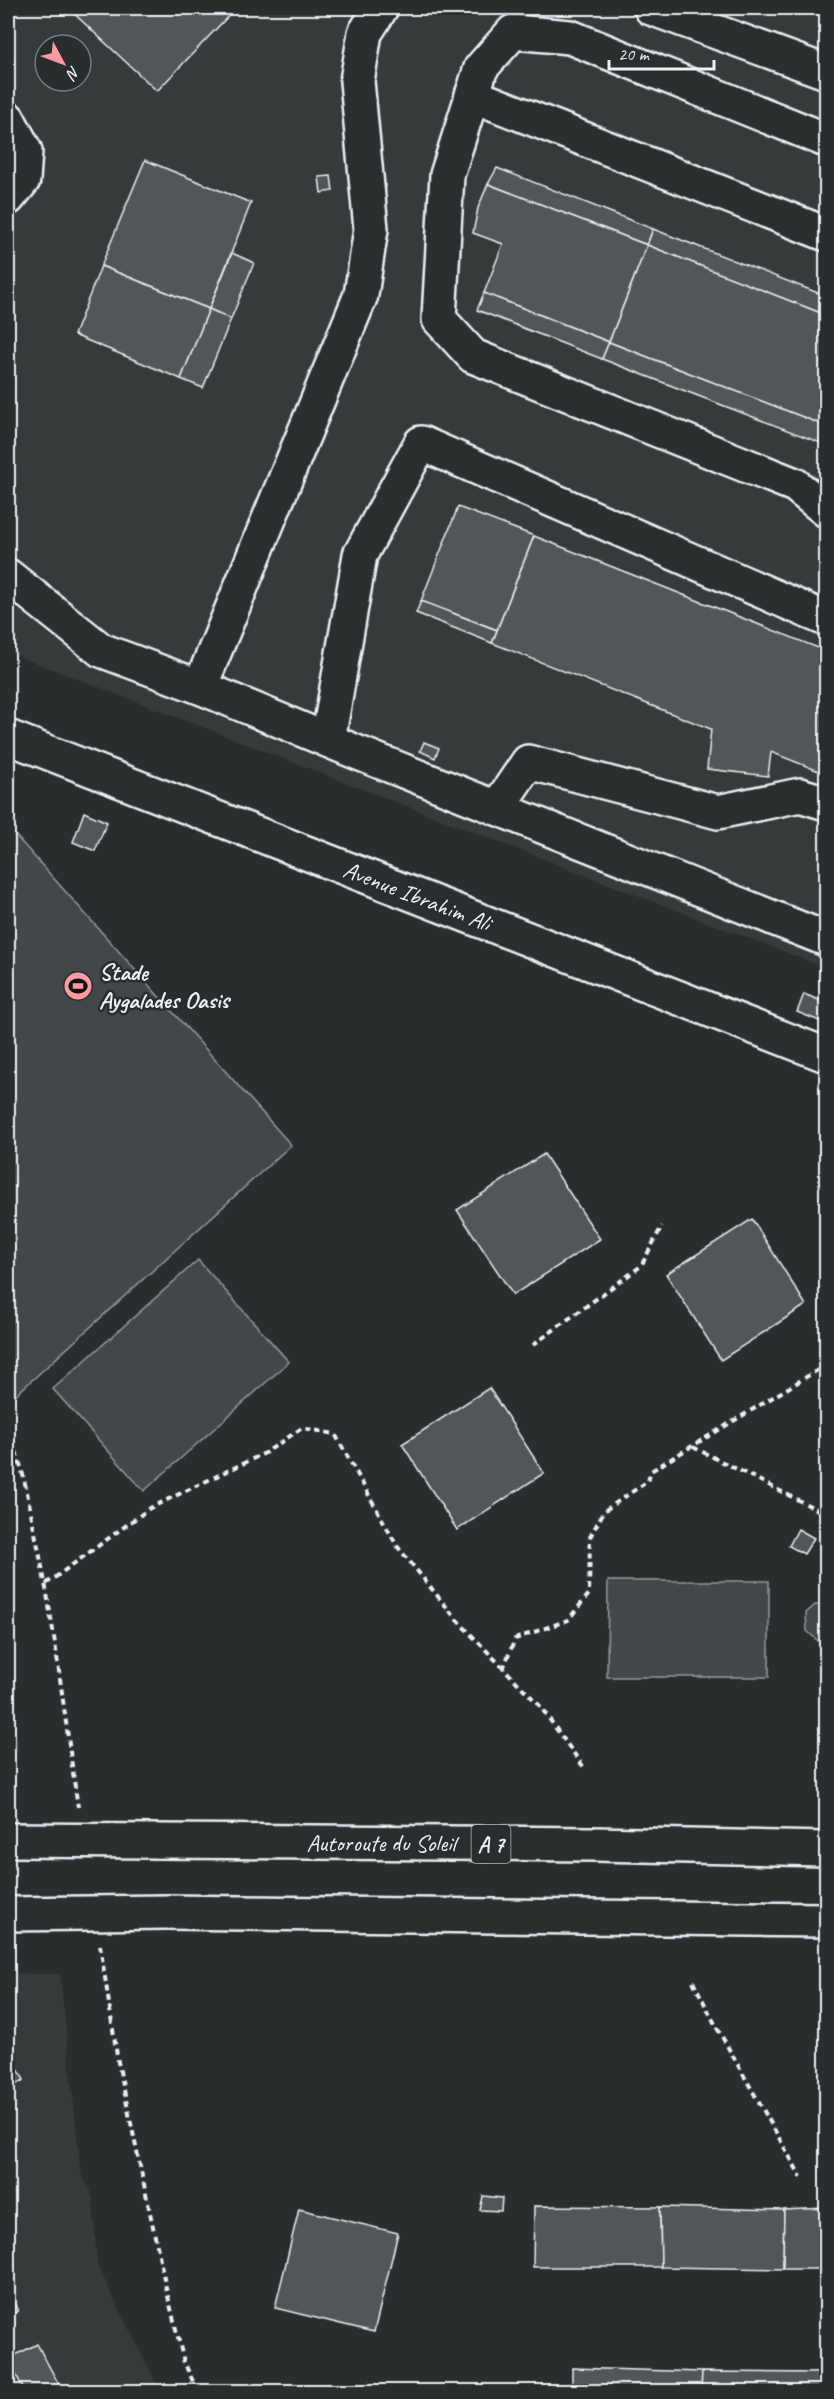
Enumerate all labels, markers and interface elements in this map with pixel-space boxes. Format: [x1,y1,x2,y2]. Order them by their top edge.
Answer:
north arrow [33,33,93,93]
scale bar [609,33,714,71]
text: 20 m [618,43,651,65]
text: N [61,62,84,85]
street label: Avenue Ibrahim Ali [339,854,498,939]
place label: Stade Aygalades Oasis [99,957,232,1015]
sports icon: Stade Aygalades Oasis [62,970,94,1002]
road number: A 7 [472,1825,510,1863]
street label: Autoroute du Soleil [306,1828,459,1858]

